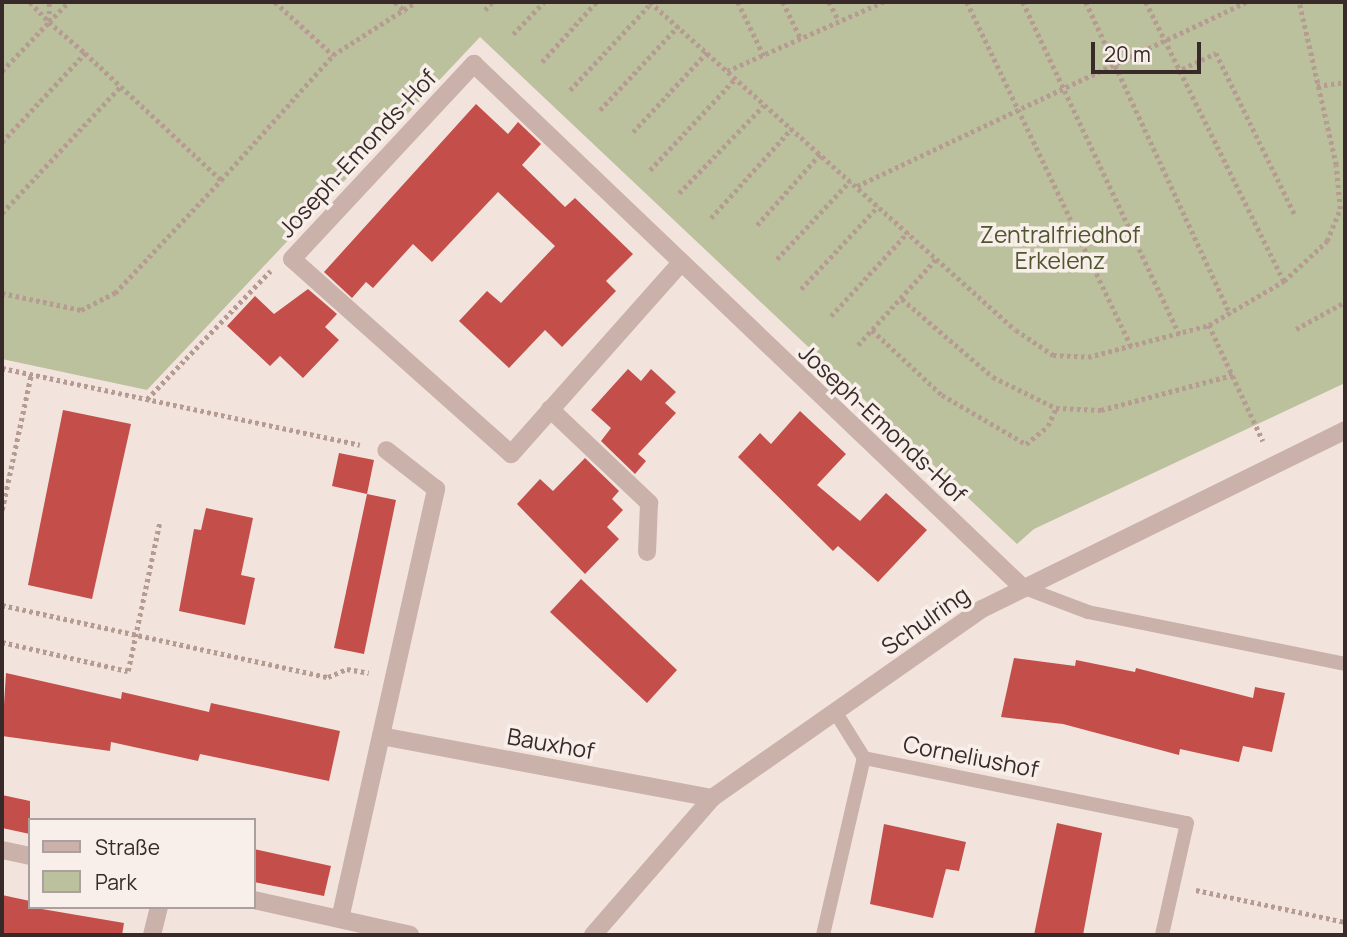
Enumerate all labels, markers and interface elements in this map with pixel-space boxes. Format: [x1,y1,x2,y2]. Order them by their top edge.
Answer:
scale bar [1095,28,1205,72]
text: 20 m [1104,40,1151,68]
street label: Joseph-Emonds-Hof [272,64,442,242]
park label: Zentralfriedhof Erkelenz [980,220,1140,274]
street label: Joseph-Emonds-Hof [794,338,972,508]
street label: Schulring [876,580,974,660]
street label: Bauxhof [505,722,597,764]
street label: Corneliushof [901,729,1041,783]
legend [28,818,256,909]
text: Straße [95,833,160,861]
text: Park [95,868,137,896]

